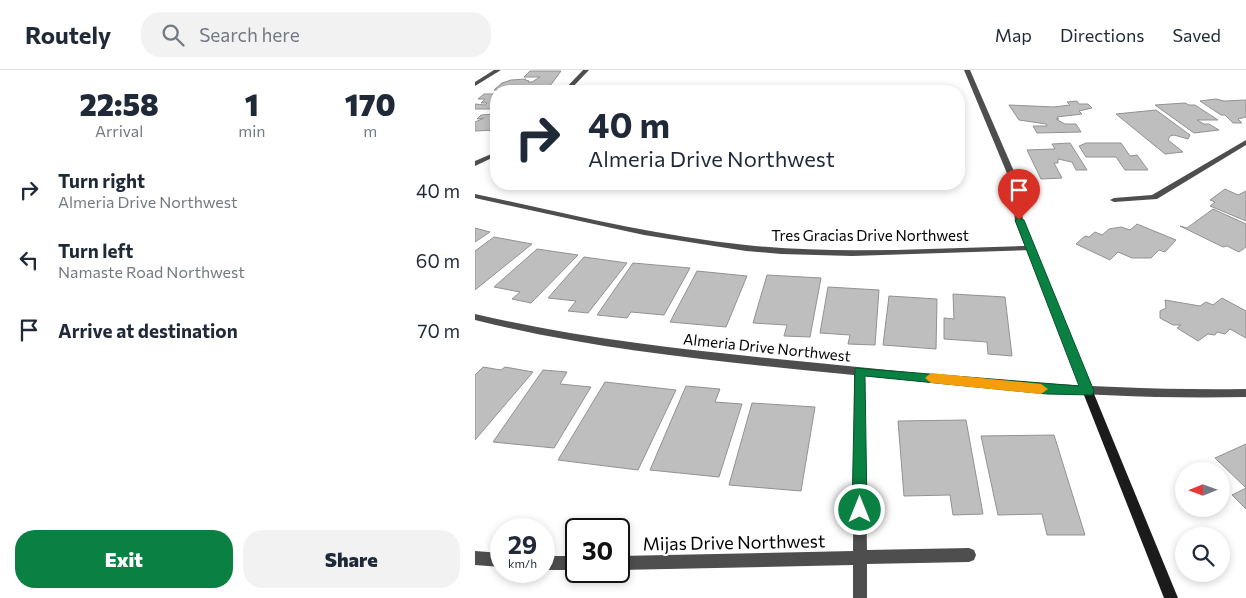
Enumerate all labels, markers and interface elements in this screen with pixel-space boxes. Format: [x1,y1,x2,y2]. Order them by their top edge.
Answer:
search box [141,12,491,57]
text: Routely [25,20,111,49]
icon: search [159,21,187,49]
text: Search here [199,23,300,46]
text: Map [995,24,1032,46]
text: Directions [1060,24,1144,46]
text: Saved [1172,24,1221,46]
text: 22:58 [79,85,159,122]
text: 1 [245,85,259,122]
text: 170 [345,85,396,122]
text: 40 m [588,102,670,145]
icon: right [505,105,570,170]
text: Arrival [95,121,143,140]
text: min [238,121,265,140]
text: m [363,121,377,140]
text: Almeria Drive Northwest [588,145,835,172]
text: Turn right [58,169,145,192]
pin [998,169,1040,220]
icon: right [15,176,43,204]
icon: arrive [1005,176,1033,204]
text: 40 m [416,179,460,202]
text: Almeria Drive Northwest [58,192,237,211]
street label: Tres Gracias Drive Northwest [771,226,969,244]
text: Turn left [58,239,133,262]
icon: left [15,246,43,274]
text: 60 m [416,249,460,272]
text: Namaste Road Northwest [58,262,245,281]
icon: arrive [15,316,43,344]
text: Arrive at destination [58,319,238,342]
text: 70 m [417,319,460,342]
street label: Almeria Drive Northwest [682,329,852,365]
north arrow [1175,462,1230,518]
map controls [1175,462,1230,582]
position arrow [833,483,885,535]
speed limit sign: 30 [565,518,630,583]
button: search [1175,527,1230,582]
text: 29 [508,529,537,559]
street label: Mijas Drive Northwest [643,529,825,555]
button: Exit [15,530,233,588]
button: Share [243,530,460,588]
text: km/h [508,556,537,570]

